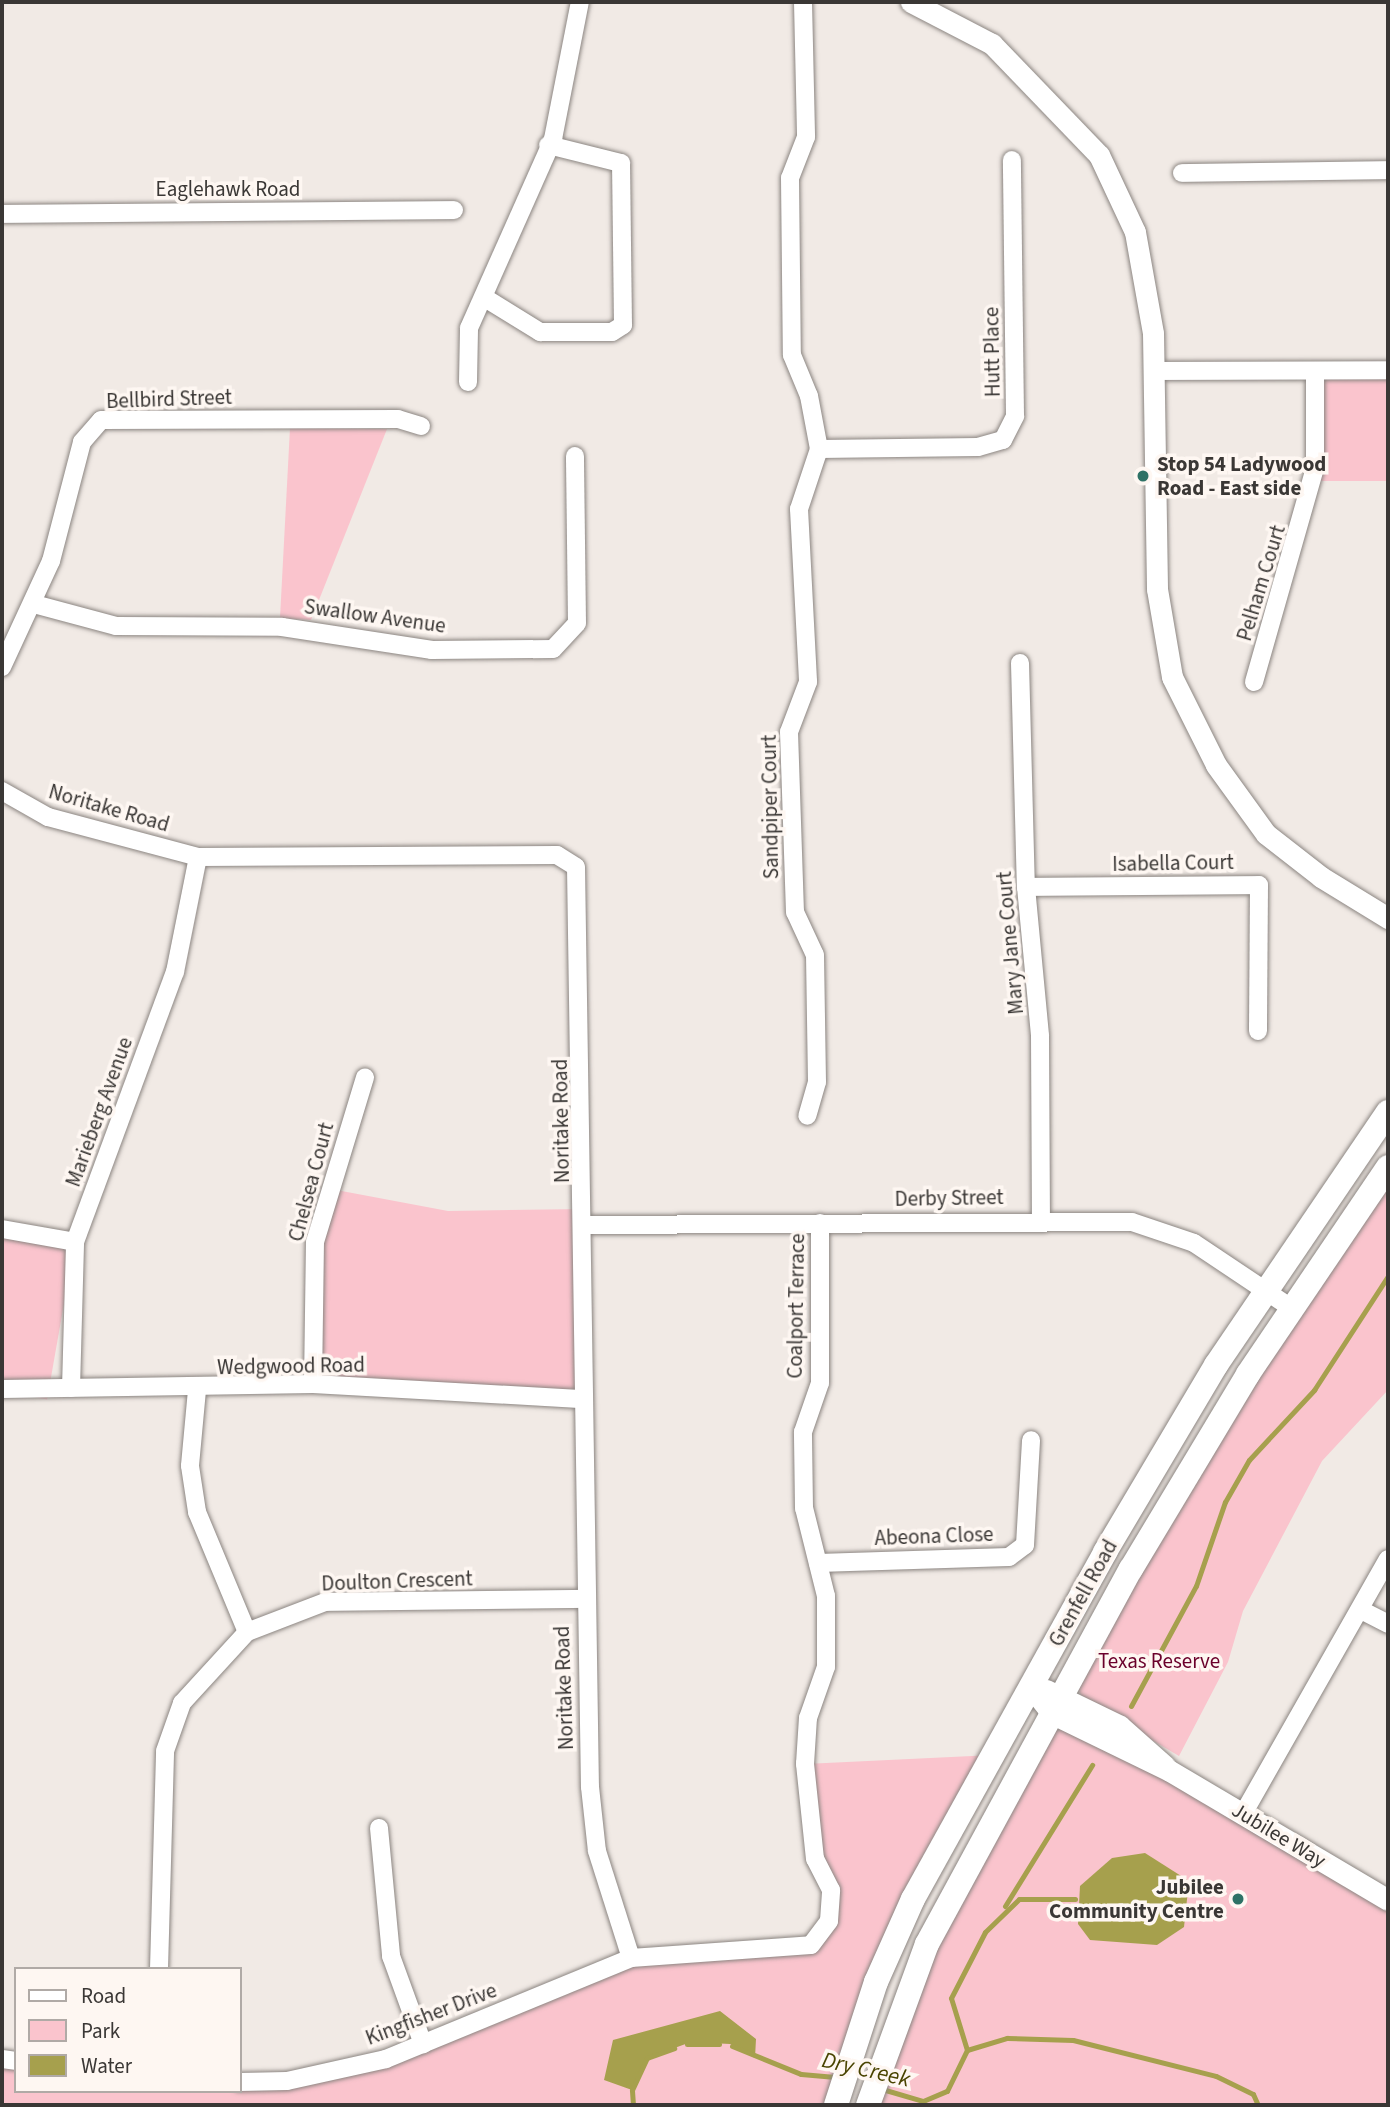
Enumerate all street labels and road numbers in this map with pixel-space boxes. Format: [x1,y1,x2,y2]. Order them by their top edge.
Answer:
street label: Eaglehawk Road [156,176,300,202]
street label: Hutt Place [979,307,1005,397]
street label: Bellbird Street [106,384,232,414]
street label: Pelham Court [1231,522,1291,644]
street label: Swallow Avenue [303,594,447,638]
street label: Sandpiper Court [756,735,784,879]
street label: Noritake Road [46,779,172,837]
street label: Isabella Court [1112,849,1234,877]
street label: Mary Jane Court [991,870,1029,1016]
street label: Marieberg Avenue [60,1034,138,1190]
street label: Noritake Road [547,1059,575,1183]
street label: Chelsea Court [283,1120,339,1244]
street label: Derby Street [894,1184,1004,1212]
street label: Coalport Terrace [782,1233,810,1379]
street label: Wedgwood Road [217,1352,365,1380]
street label: Abeona Close [874,1521,994,1551]
street label: Grenfell Road [1043,1535,1123,1651]
street label: Doulton Crescent [321,1566,473,1596]
street label: Noritake Road [549,1625,579,1751]
street label: Jubilee Way [1227,1797,1331,1873]
street label: Kingfisher Drive [362,1977,500,2051]

